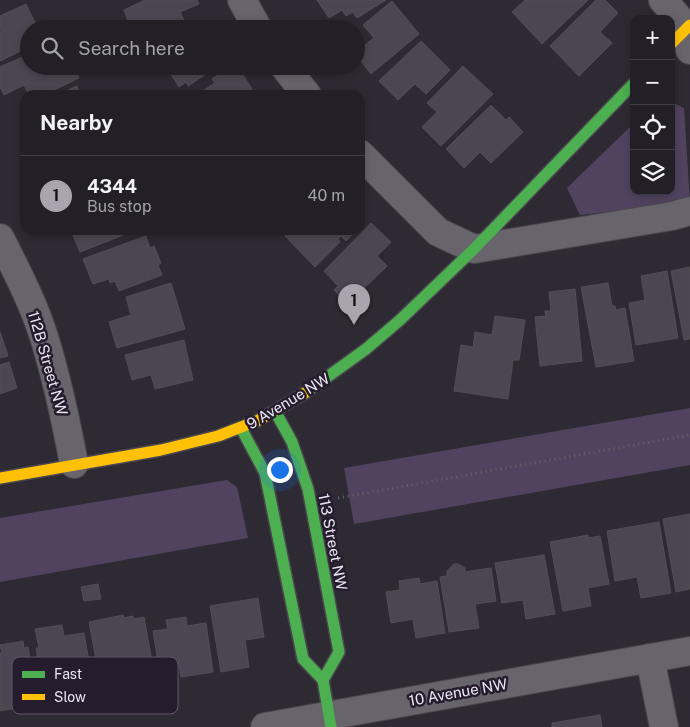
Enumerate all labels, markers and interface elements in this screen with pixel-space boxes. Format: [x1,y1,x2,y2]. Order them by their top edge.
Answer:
map controls [630,15,675,195]
button: + [630,15,675,60]
search box [20,20,365,75]
icon: search [38,34,66,62]
text: Search here [78,37,185,59]
button: − [630,60,675,105]
button: locate [630,105,675,150]
text: Nearby [40,110,113,135]
button: layers [630,150,675,195]
text: 4344 [87,175,137,197]
text: 1 [53,186,59,205]
text: 40 m [307,186,345,205]
text: Bus stop [87,197,151,216]
pin: 1 [338,284,370,325]
street label: 112B Street NW [25,309,71,417]
street label: 9 Avenue NW [243,370,333,432]
your location [267,457,293,483]
street label: 113 Street NW [315,492,351,592]
legend [12,657,178,714]
text: Fast [54,666,82,682]
street label: 10 Avenue NW [407,675,509,709]
text: Slow [54,689,86,705]

